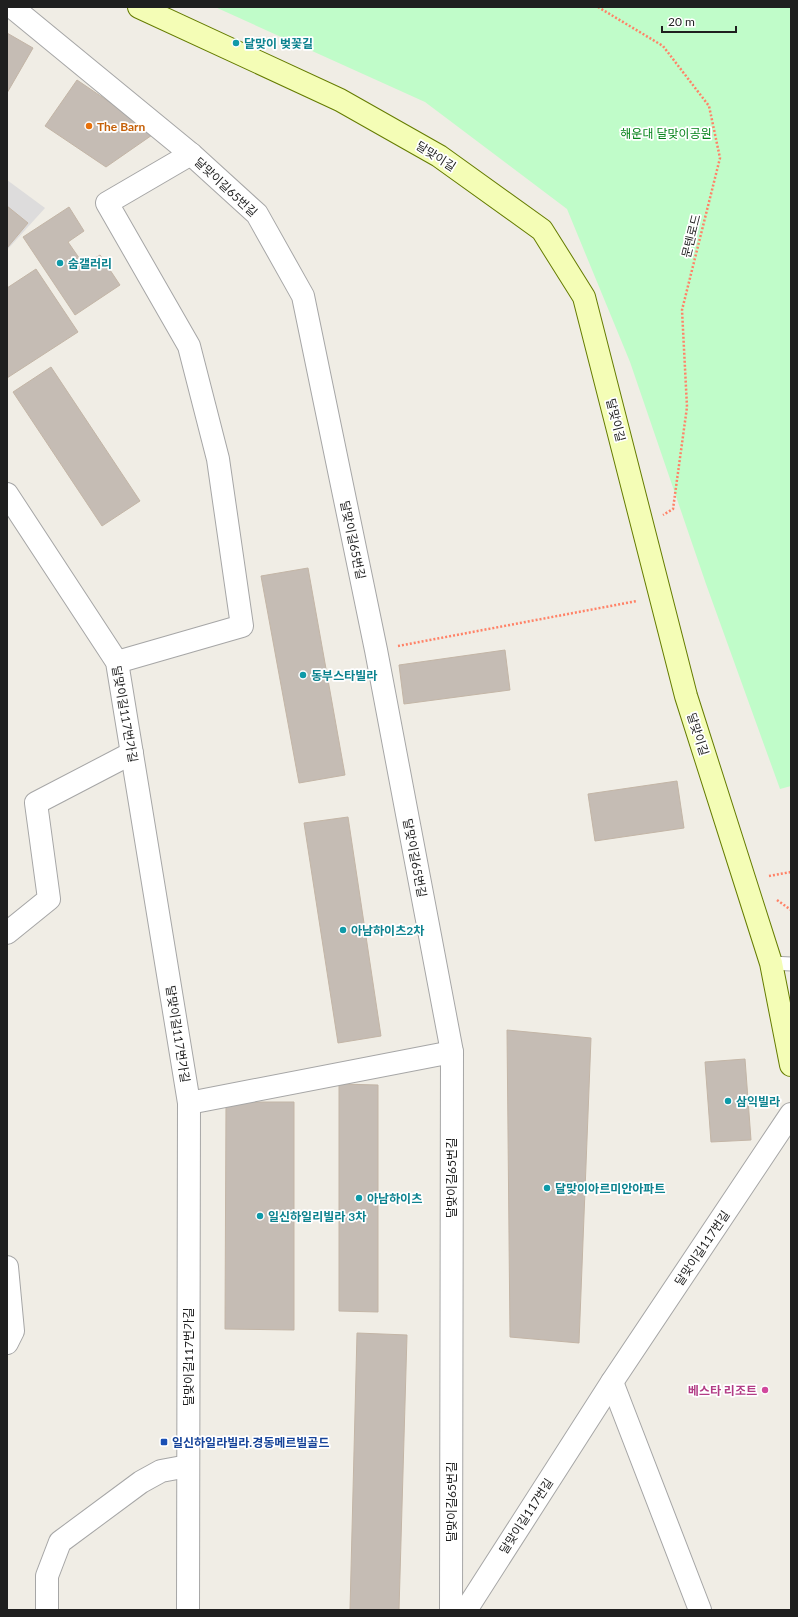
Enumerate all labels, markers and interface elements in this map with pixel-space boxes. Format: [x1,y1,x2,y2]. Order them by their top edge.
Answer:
scale bar [662,8,736,34]
text: 20 m [668,14,695,29]
place label: 달맞이 벚꽃길 [244,36,313,51]
marker: 달맞이 벚꽃길 [231,38,241,48]
place label: The Barn [97,119,146,134]
marker: The Barn [84,121,94,131]
park label: 해운대 달맞이공원 [620,126,712,141]
street label: 달맞이길 [413,138,459,174]
street label: 달맞이길65번길 [192,154,260,220]
street label: 문텐로드 [678,213,704,259]
place label: 숨갤러리 [68,256,112,271]
marker: 숨갤러리 [55,258,65,268]
street label: 달맞이길 [603,397,629,443]
street label: 달맞이길65번길 [337,499,369,581]
street label: 달맞이길117번가길 [109,664,141,764]
place label: 동부스타빌라 [311,668,377,683]
marker: 동부스타빌라 [298,670,308,680]
street label: 달맞이길 [684,711,712,757]
street label: 달맞이길65번길 [400,817,430,899]
place label: 아남하이츠2차 [351,923,424,938]
marker: 아남하이츠2차 [338,925,348,935]
street label: 달맞이길117번가길 [163,984,193,1084]
place label: 삼익빌라 [736,1094,780,1109]
marker: 삼익빌라 [723,1096,733,1106]
street label: 달맞이길65번길 [444,1138,459,1218]
place label: 달맞이아르미안아파트 [555,1181,665,1196]
marker: 달맞이아르미안아파트 [542,1183,552,1193]
place label: 아남하이츠 [367,1191,422,1206]
marker: 아남하이츠 [354,1193,364,1203]
street label: 달맞이길117번길 [671,1208,733,1288]
place label: 일신하일리빌라 3차 [268,1209,366,1224]
marker: 일신하일리빌라 3차 [255,1211,265,1221]
street label: 달맞이길117번가길 [181,1308,196,1406]
place label: 베스타 리조트 [688,1383,757,1398]
marker: 베스타 리조트 [760,1385,770,1395]
place label: 일신하일라빌라.경동메르빌골드 [172,1435,329,1450]
marker: 일신하일라빌라.경동메르빌골드 [159,1437,169,1447]
street label: 달맞이길65번길 [444,1462,459,1542]
street label: 달맞이길117번길 [496,1475,556,1557]

